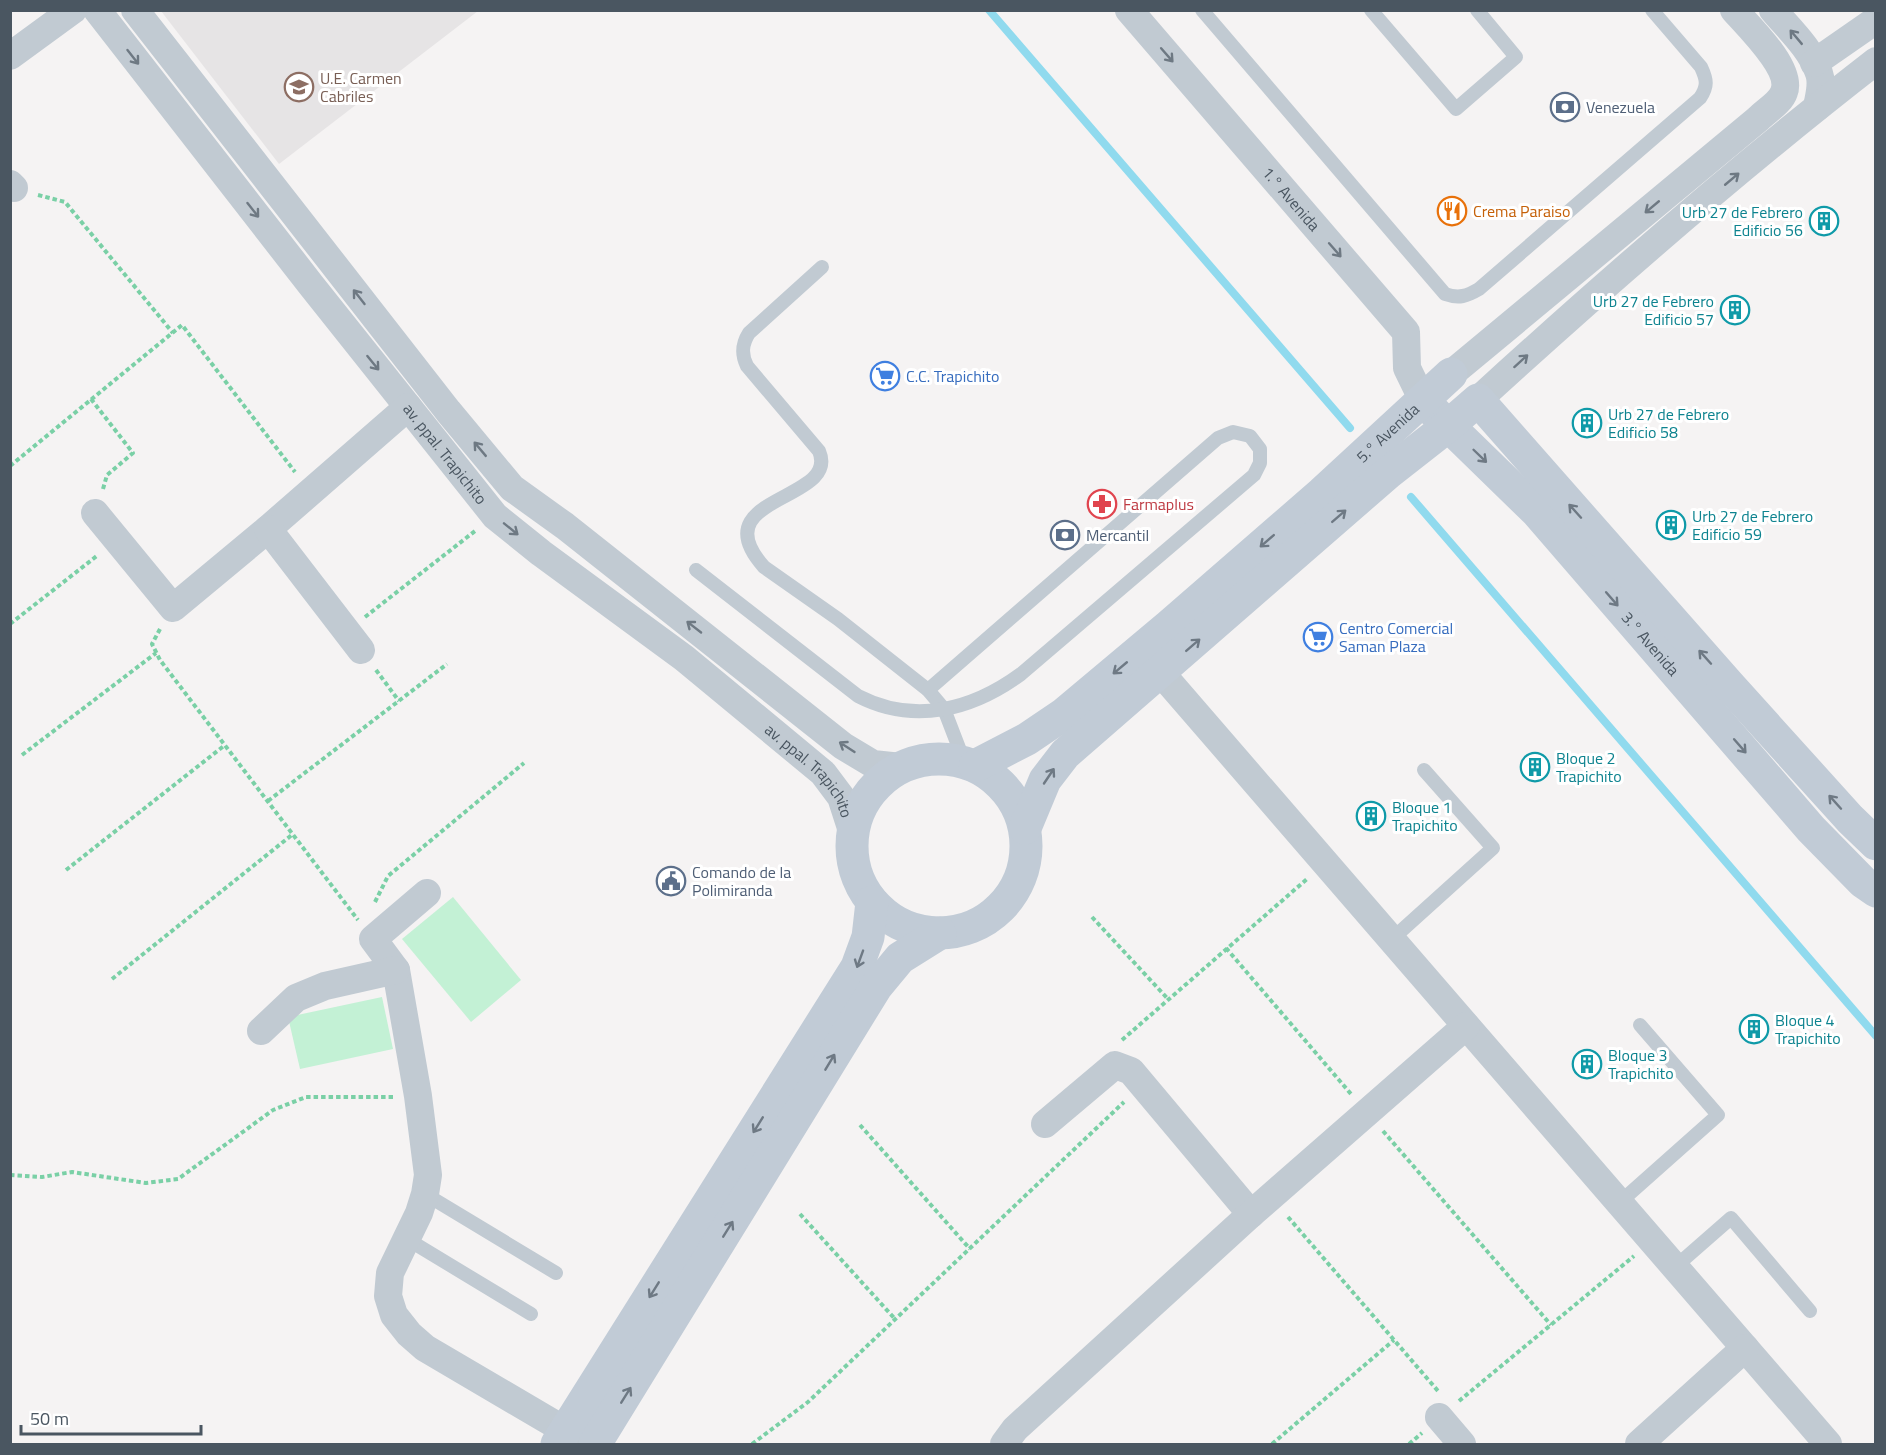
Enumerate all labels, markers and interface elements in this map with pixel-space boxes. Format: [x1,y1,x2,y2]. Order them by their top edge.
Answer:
one-way arrow [1789,29,1802,45]
one-way arrow [1160,47,1174,62]
one-way arrow [126,48,139,64]
place label: U.E. Carmen Cabriles [320,66,402,108]
school or university icon: U.E. Carmen Cabriles [283,71,315,103]
bank icon: Venezuela [1549,91,1581,123]
place label: Venezuela [1586,95,1655,119]
street label: 1.° Avenida [1257,161,1326,236]
one-way arrow [1724,172,1740,185]
restaurant icon: Crema Paraiso [1436,195,1468,227]
place label: Crema Paraiso [1473,199,1570,223]
one-way arrow [1645,200,1660,214]
place label: Urb 27 de Febrero Edificio 56 [1682,200,1803,242]
one-way arrow [246,202,259,218]
building icon: Urb 27 de Febrero Edificio 56 [1808,205,1840,237]
one-way arrow [1329,242,1342,258]
one-way arrow [352,289,365,305]
place label: Urb 27 de Febrero Edificio 57 [1593,289,1714,331]
building icon: Urb 27 de Febrero Edificio 57 [1719,294,1751,326]
one-way arrow [1513,354,1528,368]
one-way arrow [367,355,380,371]
supermarket icon: C.C. Trapichito [869,360,901,392]
place label: C.C. Trapichito [906,364,999,388]
street label: 5.° Avenida [1350,397,1424,468]
street label: av. ppal. Trapichito [397,398,493,509]
place label: Urb 27 de Febrero Edificio 58 [1608,402,1729,444]
building icon: Urb 27 de Febrero Edificio 58 [1571,407,1603,439]
one-way arrow [473,442,487,457]
one-way arrow [1472,449,1487,463]
pharmacy icon: Farmaplus [1086,488,1118,520]
place label: Farmaplus [1123,492,1194,516]
one-way arrow [1569,503,1582,519]
place label: Urb 27 de Febrero Edificio 59 [1692,504,1813,546]
one-way arrow [1331,509,1346,523]
building icon: Urb 27 de Febrero Edificio 59 [1655,509,1687,541]
bank icon: Mercantil [1049,519,1081,551]
one-way arrow [503,523,519,536]
place label: Mercantil [1086,523,1149,547]
one-way arrow [1260,534,1275,548]
one-way arrow [1605,591,1619,606]
street label: 3.° Avenida [1616,606,1685,681]
place label: Centro Comercial Saman Plaza [1339,616,1453,658]
one-way arrow [686,620,702,633]
supermarket icon: Centro Comercial Saman Plaza [1302,621,1334,653]
one-way arrow [1185,638,1200,652]
one-way arrow [1698,650,1712,665]
one-way arrow [1113,661,1128,675]
street label: av. ppal. Trapichito [760,718,859,821]
one-way arrow [1733,738,1746,754]
one-way arrow [839,741,856,753]
place label: Bloque 2 Trapichito [1556,746,1622,788]
building icon: Bloque 2 Trapichito [1519,751,1551,783]
one-way arrow [1043,768,1055,784]
place label: Bloque 1 Trapichito [1392,795,1458,837]
one-way arrow [1828,795,1842,810]
building icon: Bloque 1 Trapichito [1355,800,1387,832]
place label: Comando de la Polimiranda [692,860,791,902]
public building icon: Comando de la Polimiranda [655,865,687,897]
one-way arrow [854,949,865,968]
place label: Bloque 4 Trapichito [1775,1008,1841,1050]
building icon: Bloque 4 Trapichito [1738,1013,1770,1045]
place label: Bloque 3 Trapichito [1608,1043,1674,1085]
building icon: Bloque 3 Trapichito [1571,1048,1603,1080]
one-way arrow [825,1054,837,1071]
one-way arrow [751,1116,763,1133]
one-way arrow [723,1221,735,1238]
one-way arrow [647,1281,659,1298]
one-way arrow [620,1387,632,1404]
scale bar [21,1398,201,1436]
text: 50 m [30,1405,69,1432]

